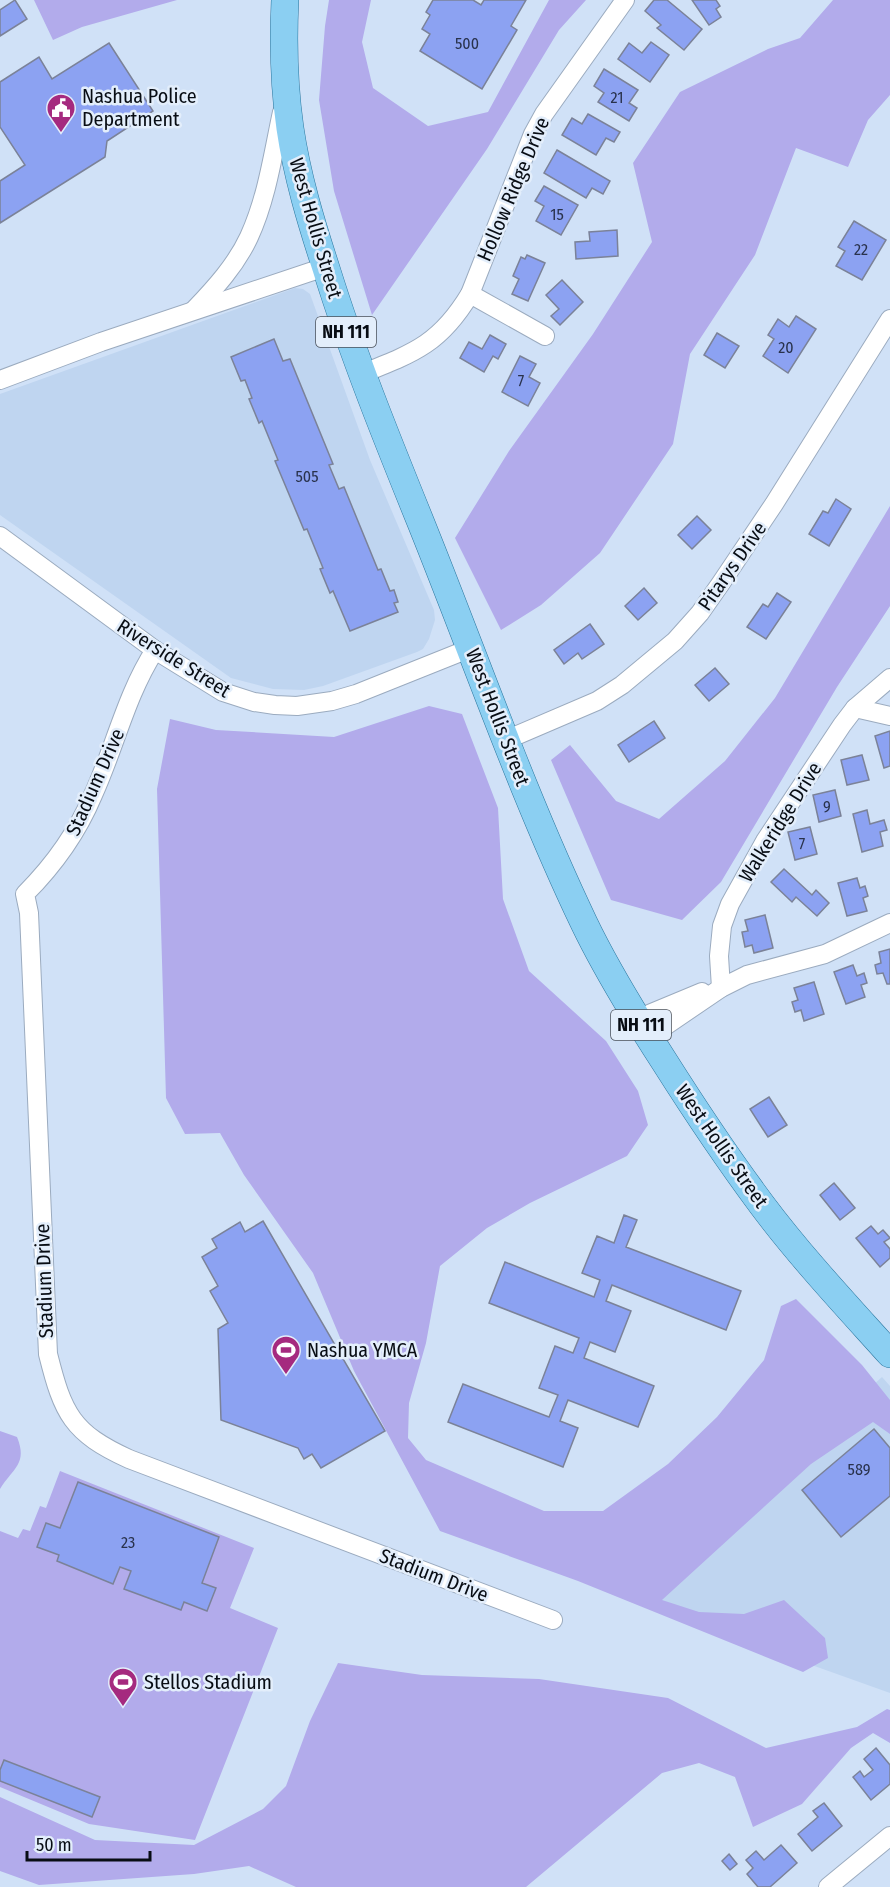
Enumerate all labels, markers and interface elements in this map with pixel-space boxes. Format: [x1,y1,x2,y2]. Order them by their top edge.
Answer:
house number: 500 [455,34,479,53]
place label: Nashua Police Department [82,84,197,131]
house number: 21 [611,88,623,107]
public building icon: Nashua Police Department [45,92,77,134]
street label: Hollow Ridge Drive [472,113,554,265]
street label: West Hollis Street [284,155,348,301]
house number: 15 [550,205,564,224]
house number: 22 [854,240,868,259]
road number: NH 111 [316,317,376,347]
house number: 20 [778,338,794,357]
house number: 7 [518,371,525,390]
house number: 505 [295,467,319,486]
street label: Pitarys Drive [693,517,771,615]
street label: Riverside Street [113,614,236,703]
street label: West Hollis Street [461,645,535,789]
street label: Stadium Drive [61,725,129,839]
street label: Walkeridge Drive [734,758,826,886]
house number: 9 [823,797,831,816]
house number: 7 [799,834,806,853]
road number: NH 111 [611,1010,671,1040]
street label: West Hollis Street [671,1080,774,1213]
street label: Stadium Drive [30,1223,58,1339]
sports icon: Nashua YMCA [270,1334,302,1376]
place label: Nashua YMCA [307,1338,418,1362]
house number: 589 [848,1460,871,1479]
house number: 23 [121,1533,135,1552]
street label: Stadium Drive [376,1543,492,1607]
sports icon: Stellos Stadium [107,1666,139,1708]
place label: Stellos Stadium [144,1670,272,1694]
scale bar [27,1824,150,1862]
text: 50 m [36,1834,72,1856]

